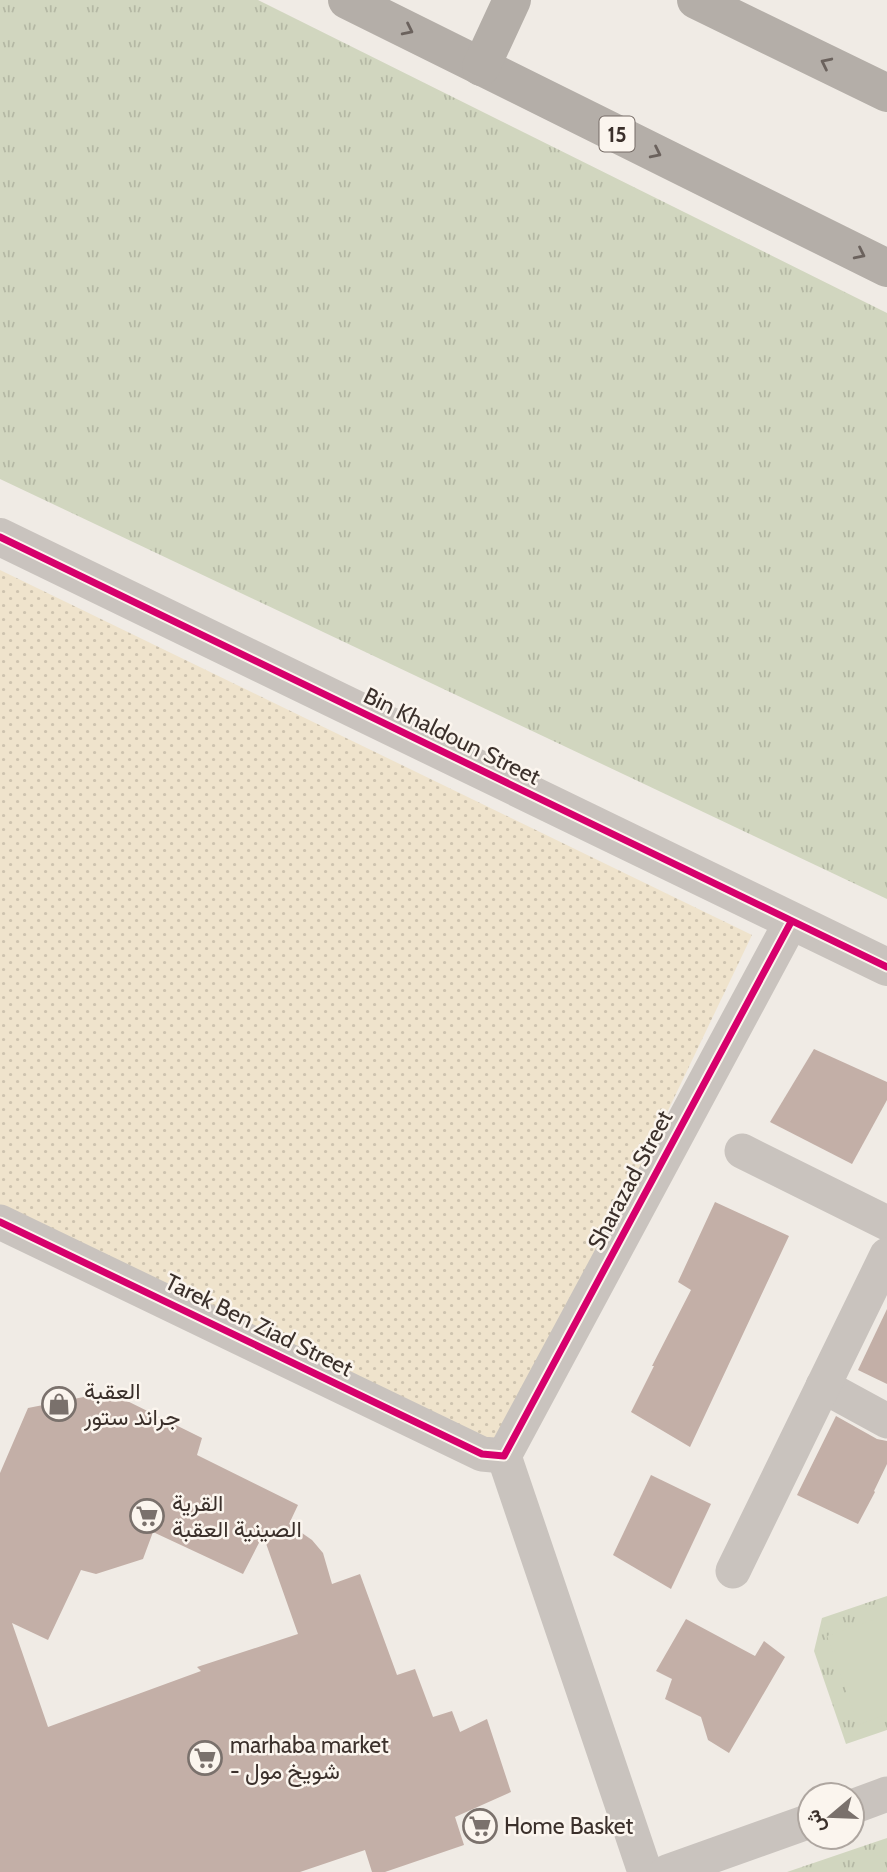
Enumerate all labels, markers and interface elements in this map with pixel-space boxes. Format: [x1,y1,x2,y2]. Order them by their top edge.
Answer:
one-way arrow [401,22,413,36]
one-way arrow [821,57,833,71]
road number: 15 [600,116,634,152]
one-way arrow [649,145,661,159]
one-way arrow [853,246,865,260]
street label: Bin Khaldoun Street [359,681,545,791]
street label: Sharazad Street [582,1105,679,1255]
street label: Tarek Ben Ziad Street [161,1267,358,1383]
place label: العقبة جراند ستور [83,1377,181,1432]
shop icon: العقبة جراند ستور [40,1385,78,1423]
place label: القرية الصينية العقبة [172,1489,302,1543]
supermarket icon: القرية الصينية العقبة [128,1497,166,1535]
place label: marhaba market - شويخ مول [230,1731,389,1787]
supermarket icon: marhaba market - شويخ مول [186,1739,224,1777]
north arrow [796,1781,866,1851]
supermarket icon: Home Basket [461,1807,499,1845]
text: ش [801,1807,830,1836]
place label: Home Basket [504,1812,634,1840]

